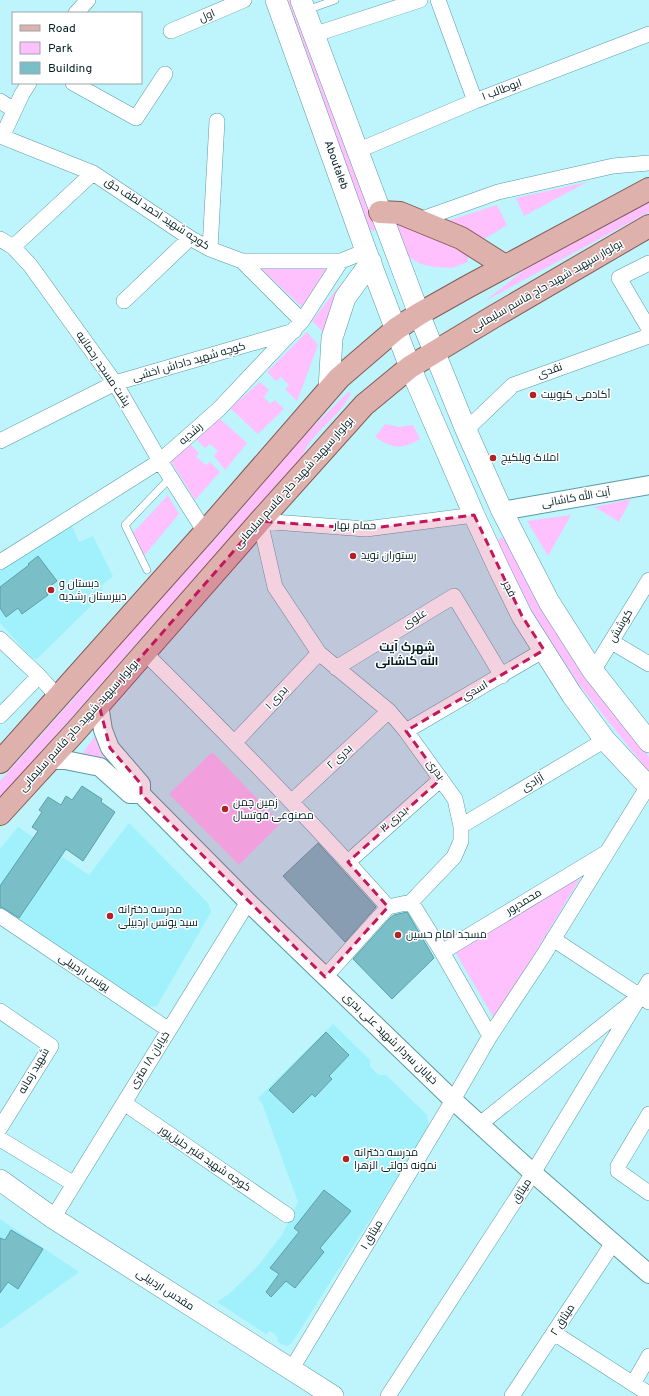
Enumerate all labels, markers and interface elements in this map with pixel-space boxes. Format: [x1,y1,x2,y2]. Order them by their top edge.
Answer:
street label: اول [197,6,217,26]
legend [12,12,142,84]
text: Road [48,21,76,37]
text: Park [48,41,73,57]
text: Building [48,61,92,77]
street label: ابوطالب ۱ [480,76,524,104]
street label: Aboutaleb [321,139,351,191]
street label: کوچه شهید احمد لطف حق [102,175,212,253]
street label: بولوار سپهبد شهید حاج قاسم سلیمانی [469,237,625,335]
street label: پشت مسجد رحمانیه [73,329,133,409]
street label: کوچه شهید داداش اخشی [131,339,247,385]
street label: نقدی [536,360,565,382]
place label: آکادمی کیوبیت [541,388,610,402]
marker: آکادمی کیوبیت [528,390,538,400]
street label: بولوار سپهبد شهید حاج قاسم سلیمانی [231,414,357,552]
street label: رشدیه [176,420,206,448]
place label: املاک ویلکیج [501,451,559,465]
marker: املاک ویلکیج [488,453,498,463]
street label: آیت الله کاشانی [540,483,612,511]
street label: حمام بهار [333,519,376,533]
place label: رستوران نوید [361,549,417,563]
marker: رستوران نوید [348,551,358,561]
place label: دبستان و دبیرستان رشدیه [59,577,126,604]
street label: فجر [499,578,519,600]
marker: دبستان و دبیرستان رشدیه [46,585,56,595]
street label: علوی [400,606,430,632]
street label: کوشش [606,607,636,645]
district label: شهرک آیت الله کاشانی [375,640,439,670]
street label: بولوار سپهبد شهید حاج قاسم سلیمانی [16,657,142,795]
street label: اسدی [459,678,491,704]
street label: بدری ۱ [262,683,292,713]
street label: بدری ۲ [324,742,356,772]
street label: بدری [423,757,447,783]
street label: آزادی [519,771,547,795]
place label: زمین چمن مصنوعی فوتسال [233,796,314,823]
marker: زمین چمن مصنوعی فوتسال [220,804,230,814]
street label: بدری ۳ [377,804,411,836]
street label: محمدپور [503,886,544,919]
place label: مدرسه دخترانه سید یونس اردبیلی [118,903,198,930]
marker: مدرسه دخترانه سید یونس اردبیلی [105,911,115,921]
place label: مسجد امام حسین [406,928,487,942]
marker: مسجد امام حسین [393,930,403,940]
street label: یونس اردبیلی [56,951,112,995]
street label: خیابان سردار شهید علی بدری [340,990,440,1088]
street label: خیابان ۱۸ متری [127,1029,173,1091]
street label: شهید زمانه [15,1046,53,1096]
street label: کوچه شهید قنبر جلیل‌پور [156,1122,254,1195]
place label: مدرسه دخترانه نمونه دولتی الزهرا [354,1146,437,1173]
marker: مدرسه دخترانه نمونه دولتی الزهرا [341,1154,351,1164]
street label: میثاق [509,1176,535,1206]
street label: میثاق ۱ [358,1218,386,1252]
street label: مقدس اردبیلی [133,1266,197,1314]
street label: میثاق ۲ [548,1302,578,1338]

